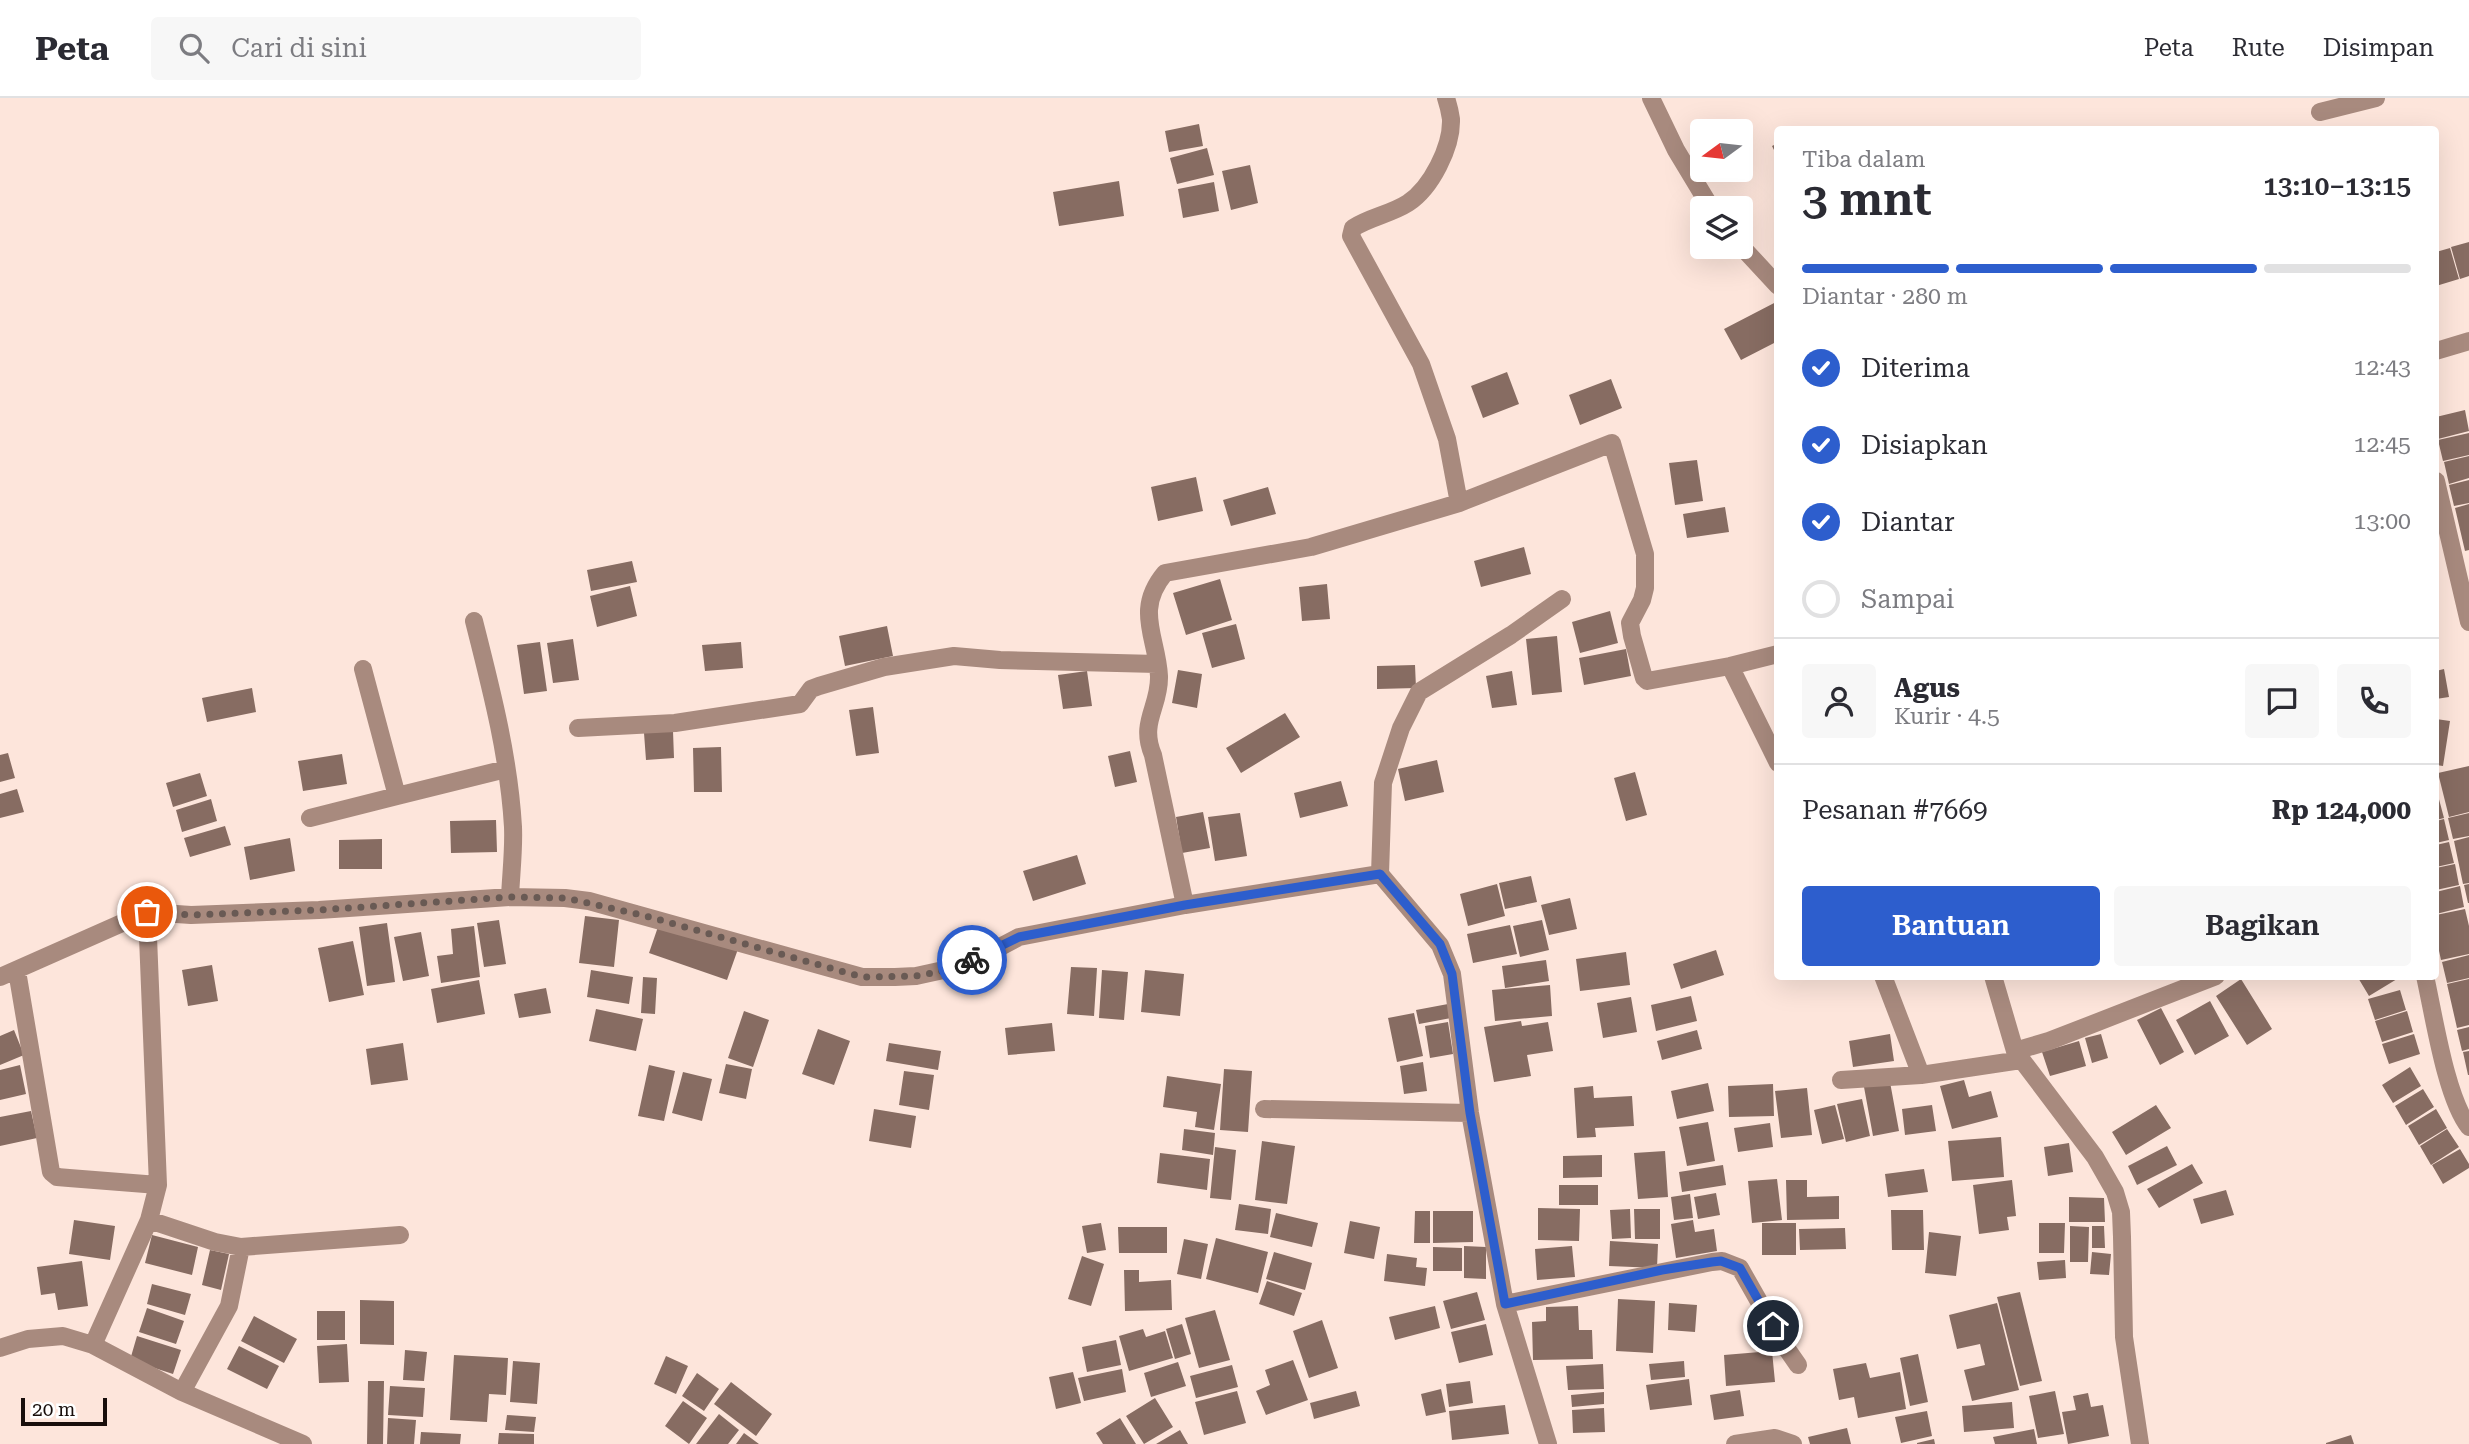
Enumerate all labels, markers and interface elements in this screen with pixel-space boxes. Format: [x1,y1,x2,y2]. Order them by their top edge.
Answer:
search box [151,17,641,80]
text: Peta [35,29,109,68]
icon: search [175,29,213,67]
text: Cari di sini [231,33,367,63]
text: Peta [2144,34,2194,62]
text: Rute [2232,34,2285,62]
text: Disimpan [2323,34,2434,62]
north arrow [1690,119,1754,182]
map controls [1690,119,1753,259]
text: Tiba dalam [1802,146,1925,173]
text: 13:10–13:15 [2263,171,2411,201]
text: 3 mnt [1802,172,1932,226]
button: layers [1690,196,1753,259]
text: Diantar · 280 m [1802,283,1968,310]
icon: check [1802,349,1840,387]
text: Diterima [1861,353,1970,383]
text: 12:43 [2354,354,2411,381]
icon: check [1802,426,1840,464]
text: Disiapkan [1861,430,1988,460]
text: 12:45 [2354,431,2411,458]
icon: check [1802,503,1840,541]
text: Diantar [1861,507,1955,537]
text: 13:00 [2354,508,2411,535]
text: Sampai [1861,584,1954,614]
button: person [1802,664,1876,738]
button: chat [2245,664,2319,738]
button: phone [2337,664,2411,738]
text: Agus [1894,673,1960,703]
text: Kurir · 4.5 [1894,703,2000,730]
text: Pesanan #7669 [1802,795,1988,825]
text: Rp 124,000 [2272,795,2411,825]
pin [117,882,177,942]
button: Bantuan [1802,886,2100,966]
button: Bagikan [2114,886,2411,966]
icon: bag [128,893,166,931]
courier [937,925,1007,995]
icon: bike [953,941,991,979]
pin [1743,1296,1803,1356]
icon: home [1754,1307,1792,1345]
scale bar [21,1395,107,1427]
text: 20 m [32,1398,75,1421]

